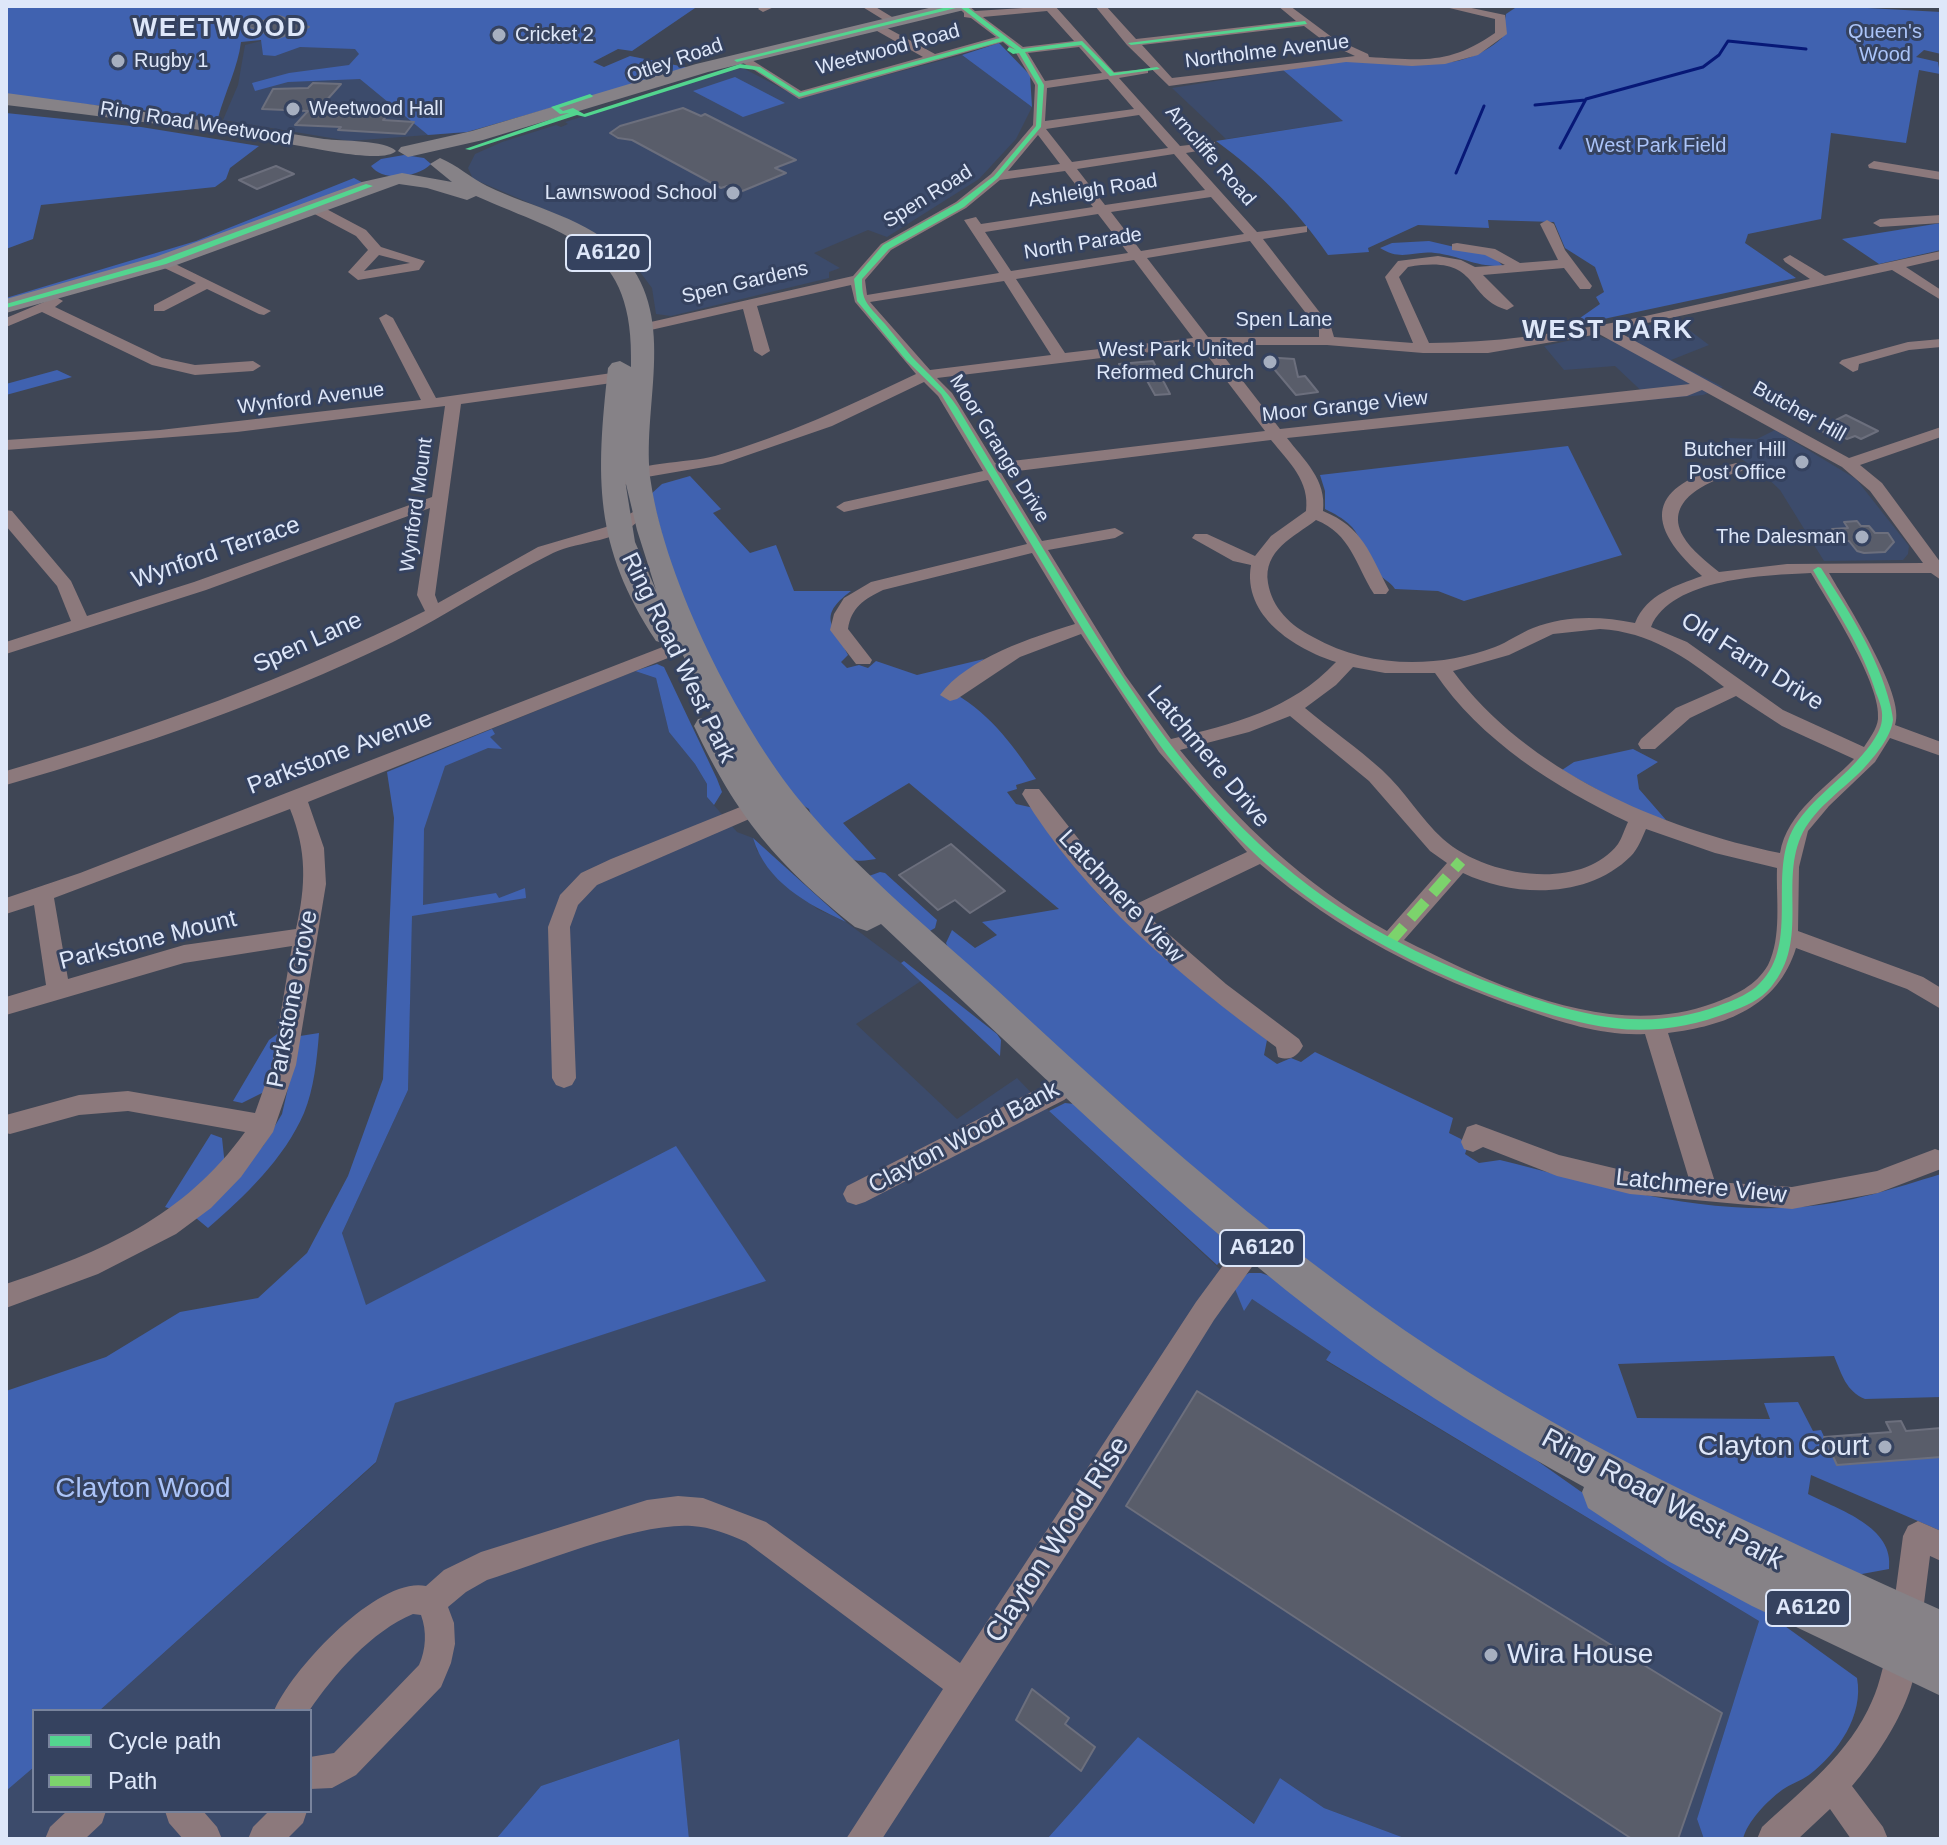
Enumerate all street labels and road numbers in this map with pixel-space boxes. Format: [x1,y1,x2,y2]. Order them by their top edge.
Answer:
street label: Weetwood Road [814,19,962,81]
street label: Northolme Avenue [1184,30,1350,74]
street label: Otley Road [624,33,726,89]
street label: Ring Road Weetwood [98,97,294,151]
street label: Arncliffe Road [1160,101,1260,211]
street label: Spen Road [879,160,977,234]
street label: Ashleigh Road [1027,169,1159,213]
street label: North Parade [1022,223,1144,265]
road number: A6120 [566,235,650,271]
street label: Spen Gardens [679,257,811,309]
street label: Spen Lane [1236,308,1332,332]
street label: Moor Grange Drive [944,371,1054,527]
street label: Butcher Hill [1748,377,1850,447]
street label: Wynford Avenue [236,378,386,420]
street label: Moor Grange View [1261,386,1429,428]
street label: Wynford Mount [396,436,438,574]
street label: Wynford Terrace [128,511,304,595]
street label: Ring Road West Park [615,548,741,768]
street label: Spen Lane [249,606,367,680]
street label: Old Farm Drive [1675,607,1829,717]
street label: Latchmere Drive [1140,680,1276,834]
street label: Parkstone Avenue [243,704,437,802]
street label: Latchmere View [1052,824,1190,970]
street label: Parkstone Mount [56,905,240,977]
street label: Parkstone Grove [262,908,324,1090]
street label: Clayton Wood Bank [864,1076,1064,1200]
street label: Latchmere View [1614,1164,1788,1210]
road number: A6120 [1220,1230,1304,1266]
street label: Ring Road West Park [1535,1422,1789,1578]
street label: Clayton Wood Rise [979,1431,1137,1649]
road number: A6120 [1766,1590,1850,1626]

